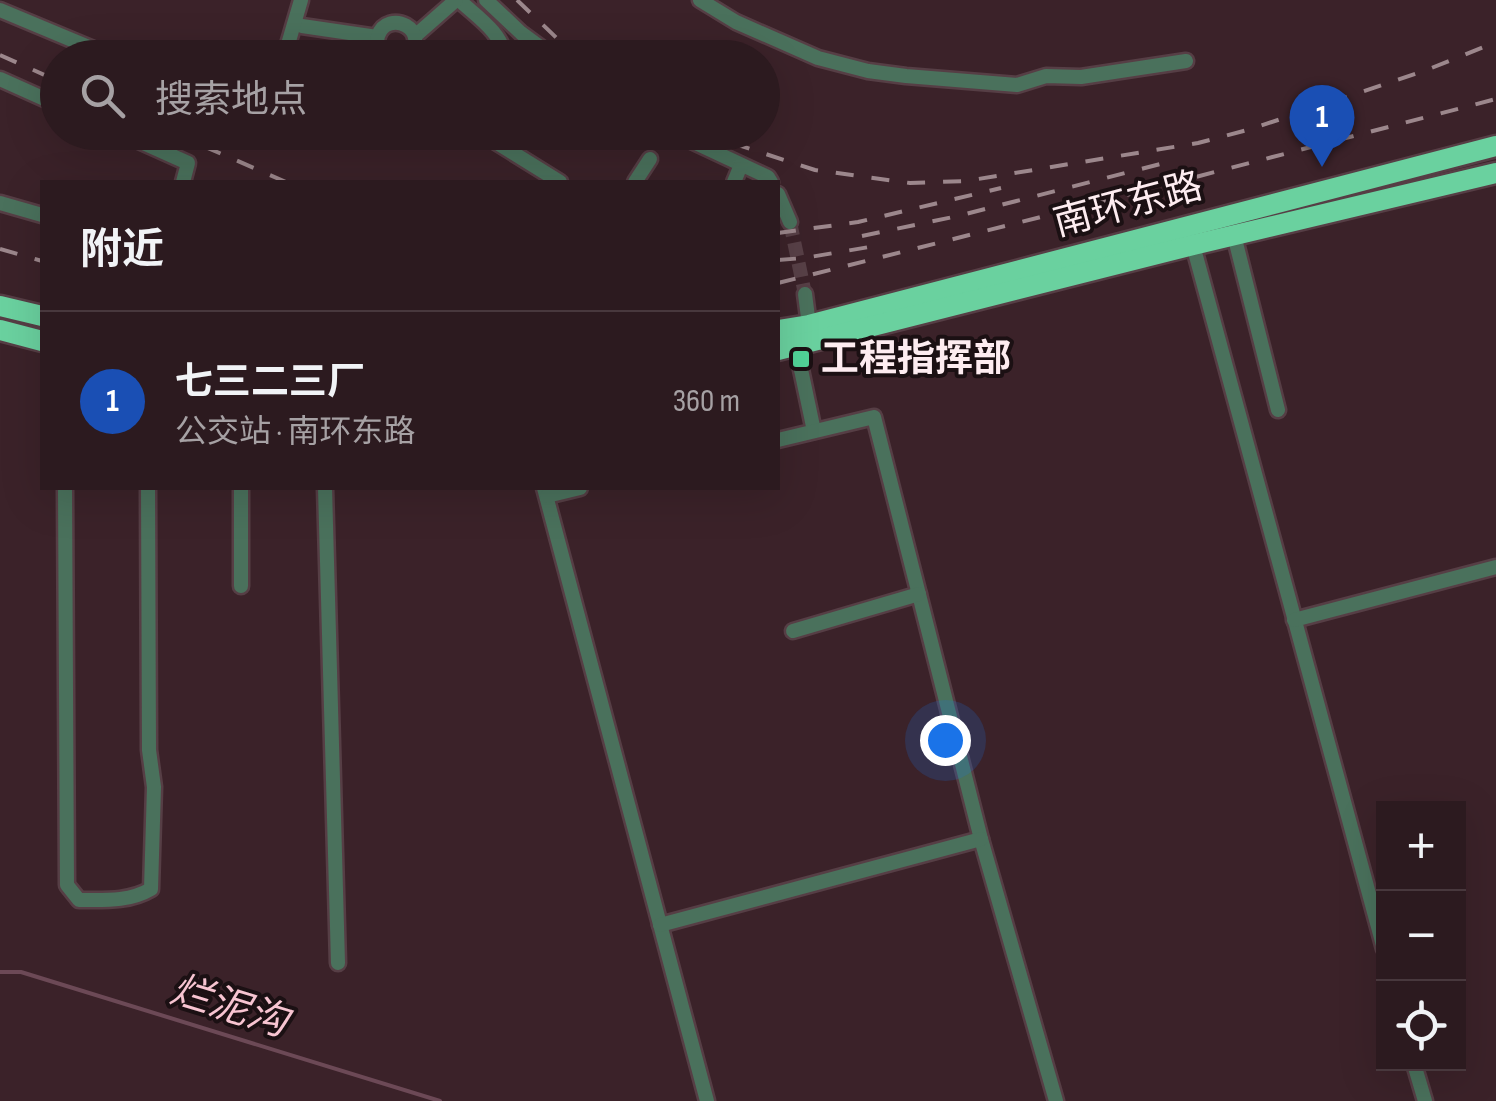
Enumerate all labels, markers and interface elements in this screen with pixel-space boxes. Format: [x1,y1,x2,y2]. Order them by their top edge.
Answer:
search box [40,40,780,150]
icon: search [75,68,130,123]
text: 搜索地点 [155,78,307,123]
pin: 1 [1290,84,1354,167]
street label: 南环东路 [1049,164,1207,246]
text: 附近 [80,225,164,276]
place label: 工程指挥部 [821,337,1011,382]
marker: 工程指挥部 [790,348,812,370]
text: 七三二三厂 [175,360,365,405]
text: 1 [106,382,119,421]
text: 360 m [673,382,740,421]
text: 公交站 · 南环东路 [175,413,416,452]
your location [920,715,971,766]
map controls [1376,801,1466,1071]
button: + [1376,801,1466,891]
button: − [1376,891,1466,981]
water label: 烂泥沟 [165,967,297,1049]
button: locate [1376,981,1466,1071]

